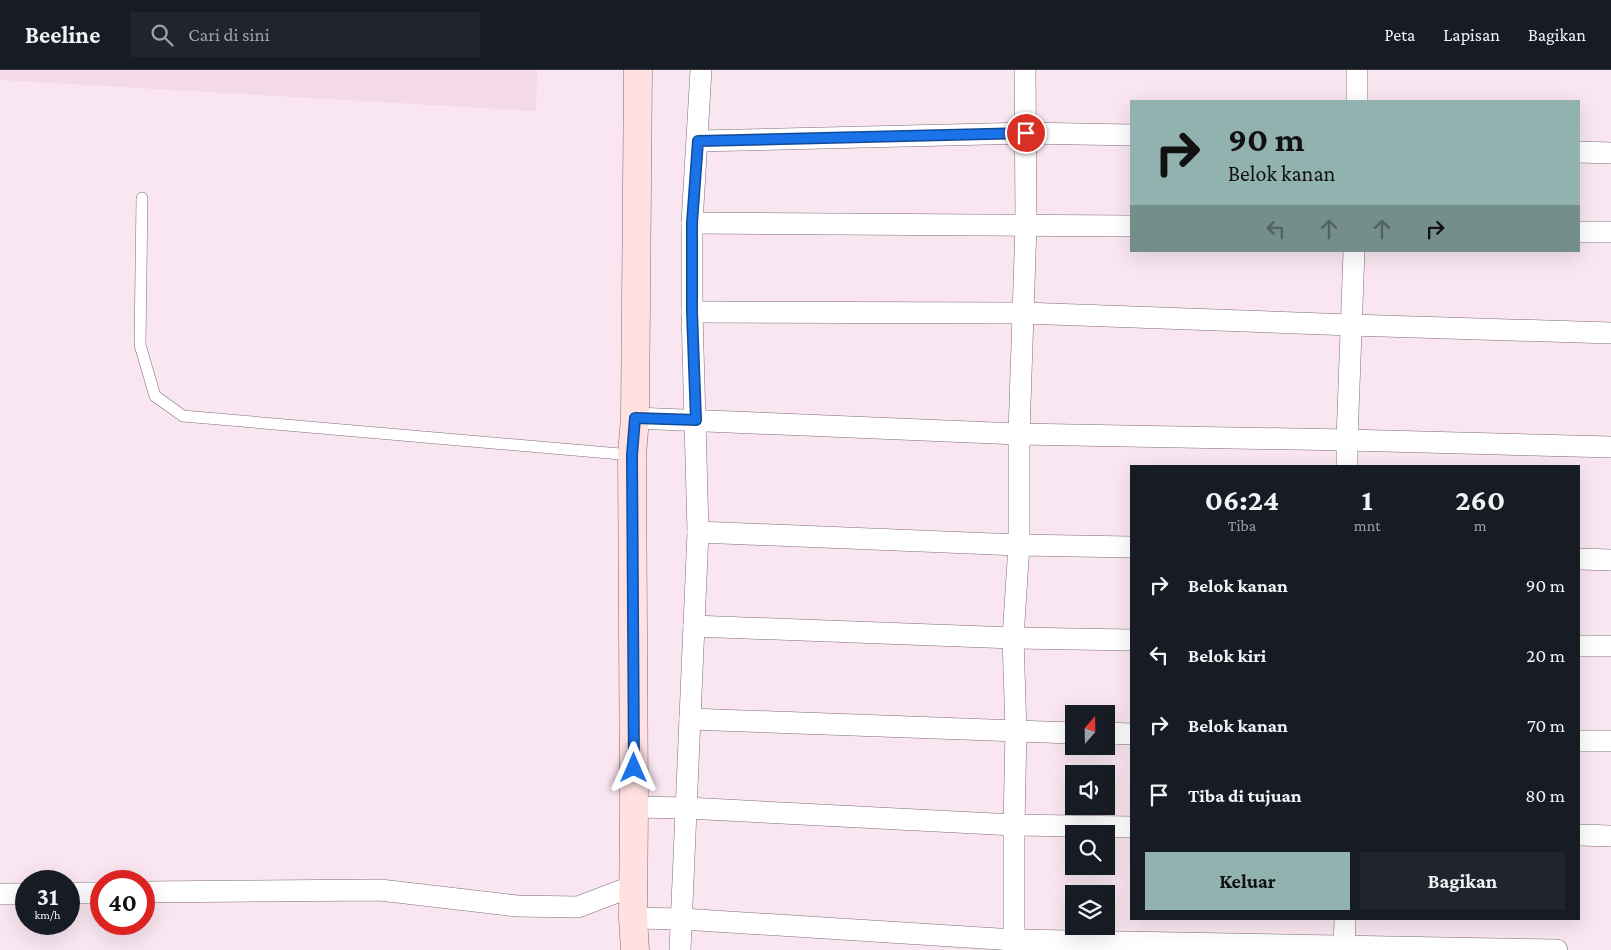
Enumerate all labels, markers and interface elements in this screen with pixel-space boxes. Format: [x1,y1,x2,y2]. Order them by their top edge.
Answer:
search box [130,12,480,57]
text: Beeline [25,21,100,48]
icon: search [148,21,176,49]
text: Cari di sini [188,24,270,45]
text: Peta [1385,25,1415,45]
text: Lapisan [1443,25,1500,45]
text: Bagikan [1528,25,1586,45]
pin [1005,112,1047,154]
icon: arrive [1012,119,1040,147]
icon: right [1145,120,1210,185]
text: 90 m [1228,120,1305,159]
text: Belok kanan [1228,161,1335,186]
icon: left [1262,215,1290,243]
icon: ahead [1315,215,1343,243]
icon: ahead [1368,215,1396,243]
icon: right [1421,215,1449,243]
text: 06:24 [1205,483,1279,516]
text: 1 [1362,483,1373,516]
text: 260 [1455,483,1505,516]
text: Tiba [1228,517,1256,534]
text: mnt [1354,517,1381,534]
text: m [1474,517,1487,534]
icon: right [1145,571,1173,599]
text: Belok kanan [1188,575,1288,596]
text: 90 m [1526,575,1565,596]
icon: left [1145,641,1173,669]
text: Belok kiri [1188,645,1266,666]
text: 20 m [1526,645,1565,666]
north arrow [1065,705,1115,755]
map controls [1065,705,1115,935]
icon: right [1145,711,1173,739]
text: Belok kanan [1188,715,1288,736]
text: 70 m [1527,715,1565,736]
position arrow [607,741,659,793]
button: sound [1065,765,1115,815]
icon: arrive [1145,781,1173,809]
text: Tiba di tujuan [1188,785,1302,806]
text: 80 m [1525,785,1565,806]
button: search [1065,825,1115,875]
button: Keluar [1145,852,1350,910]
button: Bagikan [1360,852,1565,910]
speed limit sign: 40 [90,870,155,935]
text: 31 [37,883,58,910]
button: layers [1065,885,1115,935]
text: km/h [35,908,60,922]

